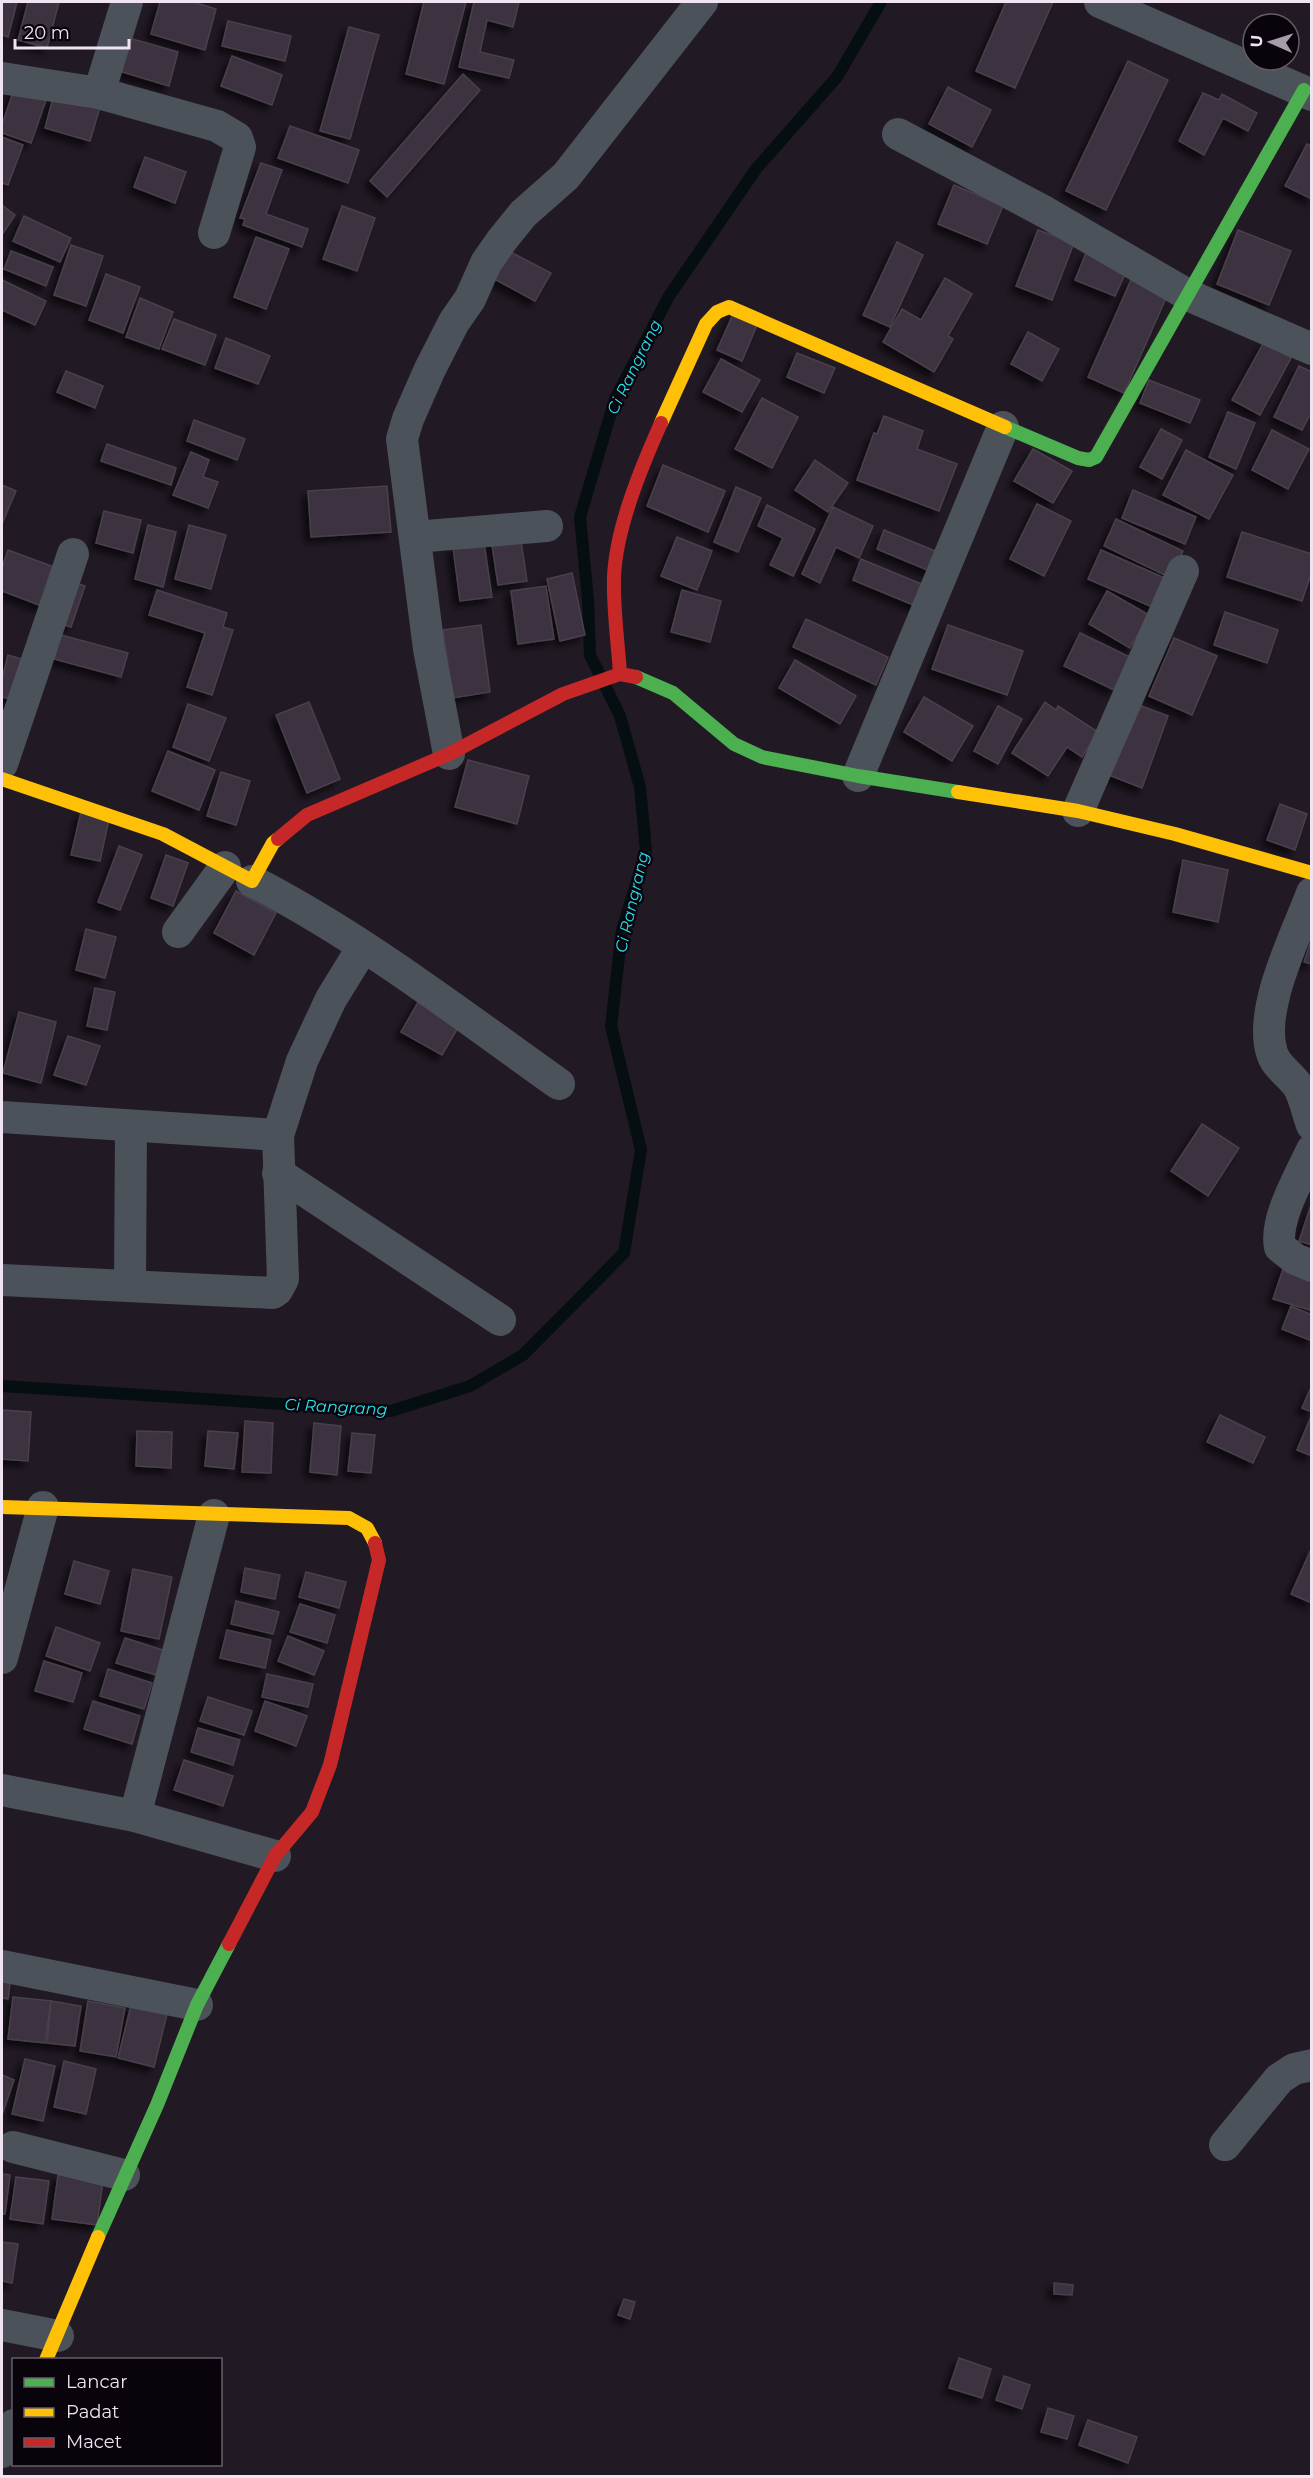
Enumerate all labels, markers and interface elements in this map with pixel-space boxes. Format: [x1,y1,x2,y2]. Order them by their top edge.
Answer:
scale bar [15,12,129,50]
north arrow [1241,12,1301,72]
text: 20 m [24,22,70,44]
text: U [1247,34,1266,48]
water label: Ci Rangrang [603,317,665,417]
water label: Ci Rangrang [611,850,653,954]
water label: Ci Rangrang [284,1395,388,1419]
legend [12,2358,222,2466]
text: Lancar [66,2371,127,2393]
text: Padat [66,2401,119,2423]
text: Macet [66,2431,122,2453]

